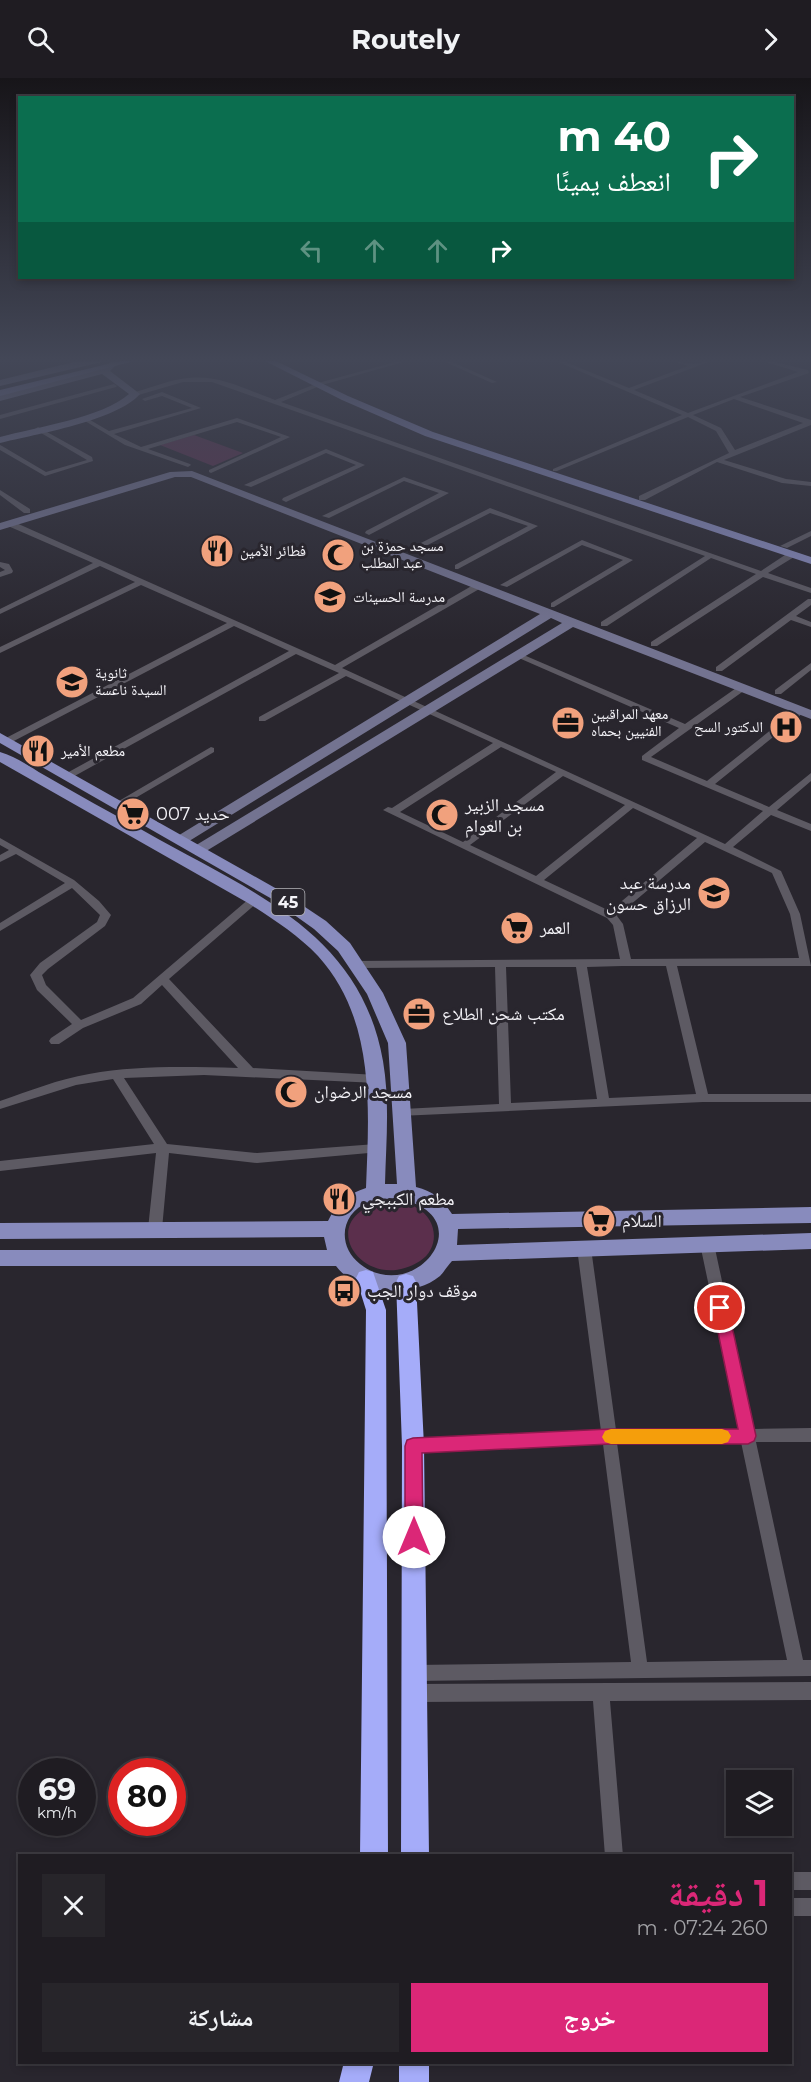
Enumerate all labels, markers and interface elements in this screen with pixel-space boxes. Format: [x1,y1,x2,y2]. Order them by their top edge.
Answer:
icon: search [24,23,57,56]
text: Routely [351,23,460,56]
icon: forward [754,23,787,56]
text: 40 m [558,110,671,162]
icon: right [692,120,770,198]
text: انعطف يمينًا [555,165,671,198]
icon: left [295,234,328,267]
icon: ahead [358,234,391,267]
icon: ahead [421,234,454,267]
icon: right [484,234,517,267]
restaurant icon: فطائر الأمين [199,533,235,569]
place label: مسجد حمزة بن عبد المطلب [361,536,444,572]
mosque icon: مسجد حمزة بن عبد المطلب [320,537,356,573]
place label: فطائر الأمين [240,541,306,561]
school or university icon: مدرسة الحسينات [312,579,348,615]
place label: مدرسة الحسينات [353,587,445,606]
place label: ثانوية السيدة ناعسة [95,663,166,699]
school or university icon: ثانوية السيدة ناعسة [54,664,90,700]
place label: معهد المراقبين الفنيين بحماه [591,704,668,741]
office icon: معهد المراقبين الفنيين بحماه [550,705,586,741]
hospital icon: الدكتور السح [768,709,804,745]
place label: الدكتور السح [694,717,763,737]
restaurant icon: مطعم الأمير [20,733,56,769]
place label: مطعم الأمير [60,741,125,761]
place label: مسجد الزبير بن العوام [464,794,544,838]
supermarket icon: حديد 007 [115,796,151,832]
mosque icon: مسجد الزبير بن العوام [424,797,460,833]
place label: حديد 007 [156,803,230,825]
place label: مدرسة عبد الرزاق حسون [606,872,691,915]
school or university icon: مدرسة عبد الرزاق حسون [696,875,732,911]
road number: 45 [272,889,304,915]
supermarket icon: العمر [499,910,535,946]
place label: العمر [539,917,570,939]
office icon: مكتب شحن الطلاع [401,996,437,1032]
place label: مكتب شحن الطلاع [442,1003,565,1025]
mosque icon: مسجد الرضوان [273,1074,309,1110]
place label: مسجد الرضوان [314,1081,412,1103]
restaurant icon: مطعم الكببجي [321,1181,357,1217]
place label: مطعم الكببجي [362,1188,454,1214]
supermarket icon: السلام [581,1203,617,1239]
place label: السلام [622,1210,662,1233]
bus stop icon: موقف دوار الجب [326,1273,362,1309]
place label: موقف دوار الجب [367,1280,477,1302]
pin [694,1282,745,1333]
icon: arrive [703,1291,736,1324]
position arrow [382,1505,446,1569]
speed limit sign: 80 [108,1758,186,1836]
map controls [726,1770,792,1836]
button: layers [726,1770,792,1836]
text: 69 [38,1771,76,1808]
text: km/h [37,1803,77,1822]
text: 1 دقيقة [668,1871,768,1915]
button: close [42,1874,105,1937]
text: 260 m · 07:24 [636,1916,768,1940]
button: مشاركة [42,1983,399,2052]
button: خروج [411,1983,768,2052]

